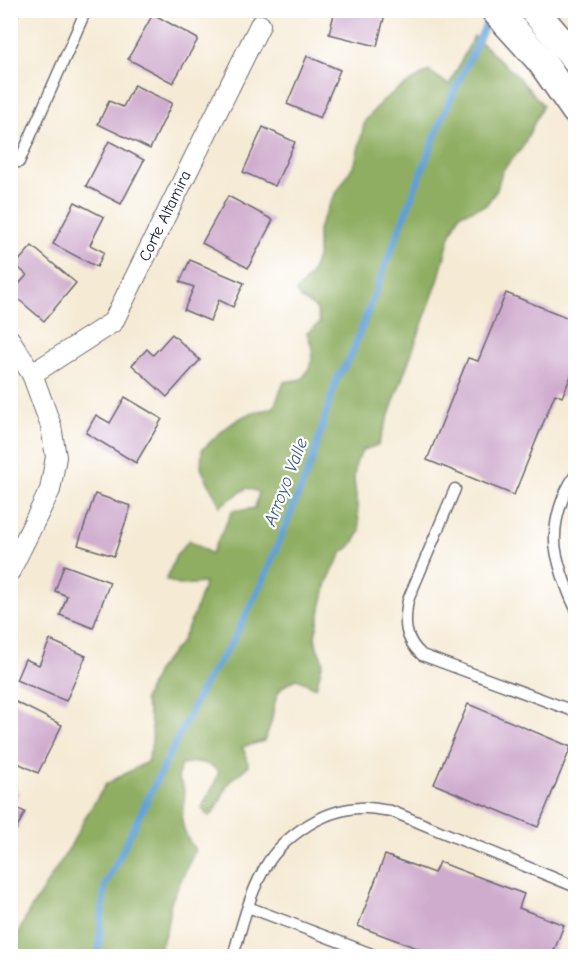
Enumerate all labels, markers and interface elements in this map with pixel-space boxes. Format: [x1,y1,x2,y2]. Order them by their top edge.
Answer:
street label: Corte Altamira [135,168,195,264]
water label: Arroyo Valle [259,435,312,530]

